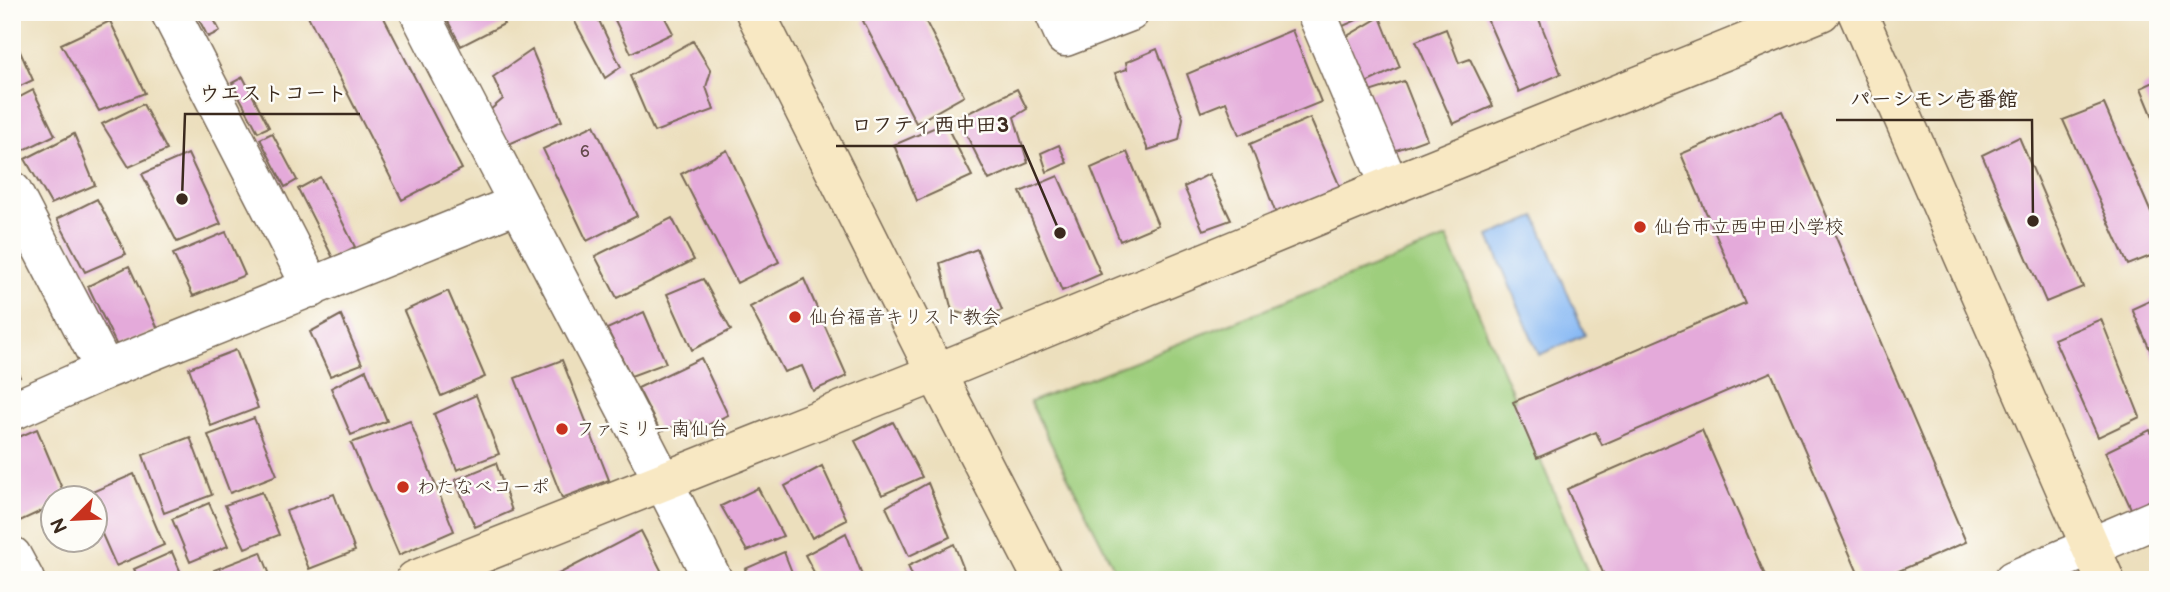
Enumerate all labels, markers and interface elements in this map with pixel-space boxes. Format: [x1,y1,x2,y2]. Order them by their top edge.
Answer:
callout: ウエストコート [185,72,360,114]
callout: パーシモン壱番館 [1836,78,2032,120]
text: ウエストコート [199,81,347,106]
text: パーシモン壱番館 [1850,87,2018,112]
callout: ロフティ西中田3 [836,104,1023,146]
text: ロフティ西中田3 [851,113,1009,138]
house number: 6 [580,143,590,162]
place label: 仙台市立西中田小学校 [1654,216,1844,239]
marker: 仙台市立西中田小学校 [1632,219,1648,235]
place label: 仙台福音キリスト教会 [809,306,1001,329]
marker: 仙台福音キリスト教会 [787,309,803,325]
place label: ファミリー南仙台 [576,418,728,441]
marker: ファミリー南仙台 [554,421,570,437]
place label: わたなべコーポ [417,476,550,499]
marker: わたなべコーポ [395,479,411,495]
north arrow [38,484,108,554]
text: N [46,514,73,537]

